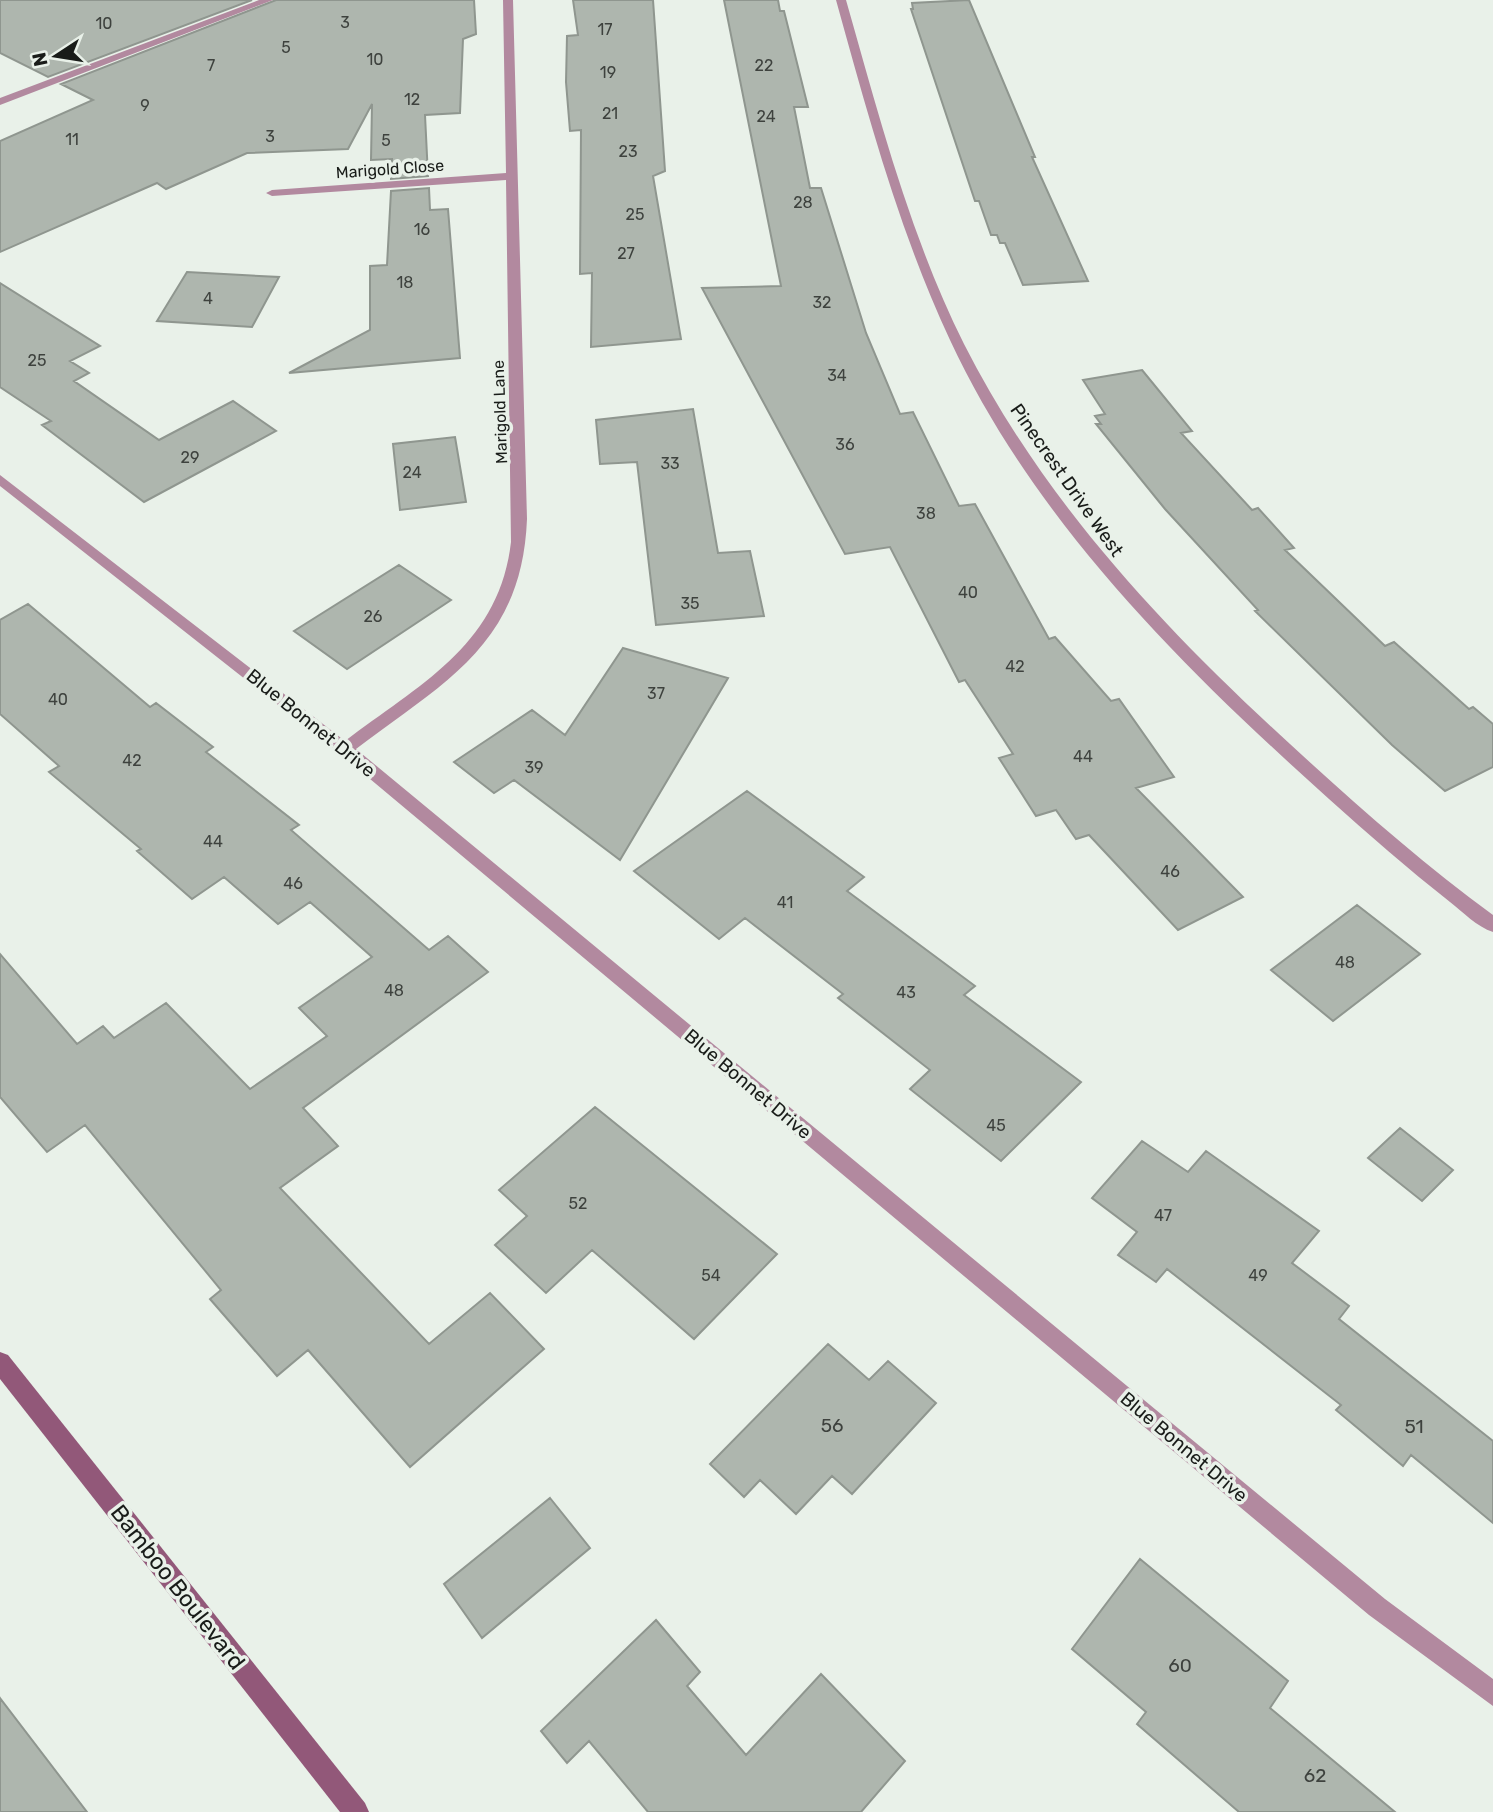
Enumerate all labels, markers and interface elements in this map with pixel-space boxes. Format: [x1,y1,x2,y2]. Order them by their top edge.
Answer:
house number: 3 [340,13,350,32]
house number: 10 [95,14,113,33]
house number: 17 [597,20,613,39]
north arrow [21,21,91,91]
house number: 5 [281,38,291,57]
text: N [27,50,53,69]
house number: 10 [366,50,384,69]
house number: 7 [207,56,215,75]
house number: 22 [755,56,773,75]
house number: 19 [600,63,616,82]
house number: 12 [404,90,420,109]
house number: 9 [140,96,150,115]
house number: 21 [602,104,618,123]
house number: 24 [756,107,776,126]
house number: 3 [265,127,275,146]
house number: 11 [65,130,79,149]
house number: 5 [381,131,391,150]
house number: 23 [618,142,638,161]
street label: Marigold Close [335,156,445,182]
house number: 28 [793,193,813,212]
house number: 25 [626,205,644,224]
house number: 16 [414,220,431,239]
house number: 27 [617,244,635,263]
house number: 18 [396,273,414,292]
house number: 4 [203,289,213,308]
house number: 32 [812,293,832,312]
house number: 25 [28,351,46,370]
street label: Marigold Lane [489,360,511,464]
house number: 34 [827,366,847,385]
street label: Pinecrest Drive West [1006,399,1129,561]
house number: 36 [835,435,855,454]
house number: 29 [181,448,199,467]
house number: 33 [660,454,680,473]
house number: 24 [402,463,422,482]
house number: 38 [916,504,936,523]
house number: 40 [958,583,978,602]
house number: 35 [680,594,700,613]
house number: 26 [363,607,383,626]
house number: 42 [1005,657,1025,676]
street label: Blue Bonnet Drive [242,664,380,782]
house number: 37 [647,684,665,703]
house number: 40 [48,690,68,709]
house number: 44 [1073,747,1093,766]
house number: 42 [122,751,142,770]
house number: 39 [524,758,544,777]
house number: 44 [203,832,223,851]
house number: 46 [1160,862,1180,881]
house number: 46 [283,874,303,893]
house number: 41 [777,893,793,912]
house number: 48 [1335,953,1355,972]
house number: 48 [384,981,404,1000]
house number: 43 [896,983,916,1002]
street label: Blue Bonnet Drive [680,1024,816,1144]
house number: 45 [986,1116,1006,1135]
house number: 52 [569,1194,587,1213]
house number: 47 [1154,1206,1172,1225]
house number: 54 [701,1266,721,1285]
house number: 49 [1248,1266,1268,1285]
street label: Blue Bonnet Drive [1116,1387,1252,1507]
house number: 56 [821,1414,843,1437]
house number: 51 [1404,1415,1424,1438]
street label: Bamboo Boulevard [105,1499,251,1675]
house number: 60 [1168,1654,1192,1677]
house number: 62 [1304,1764,1326,1787]

